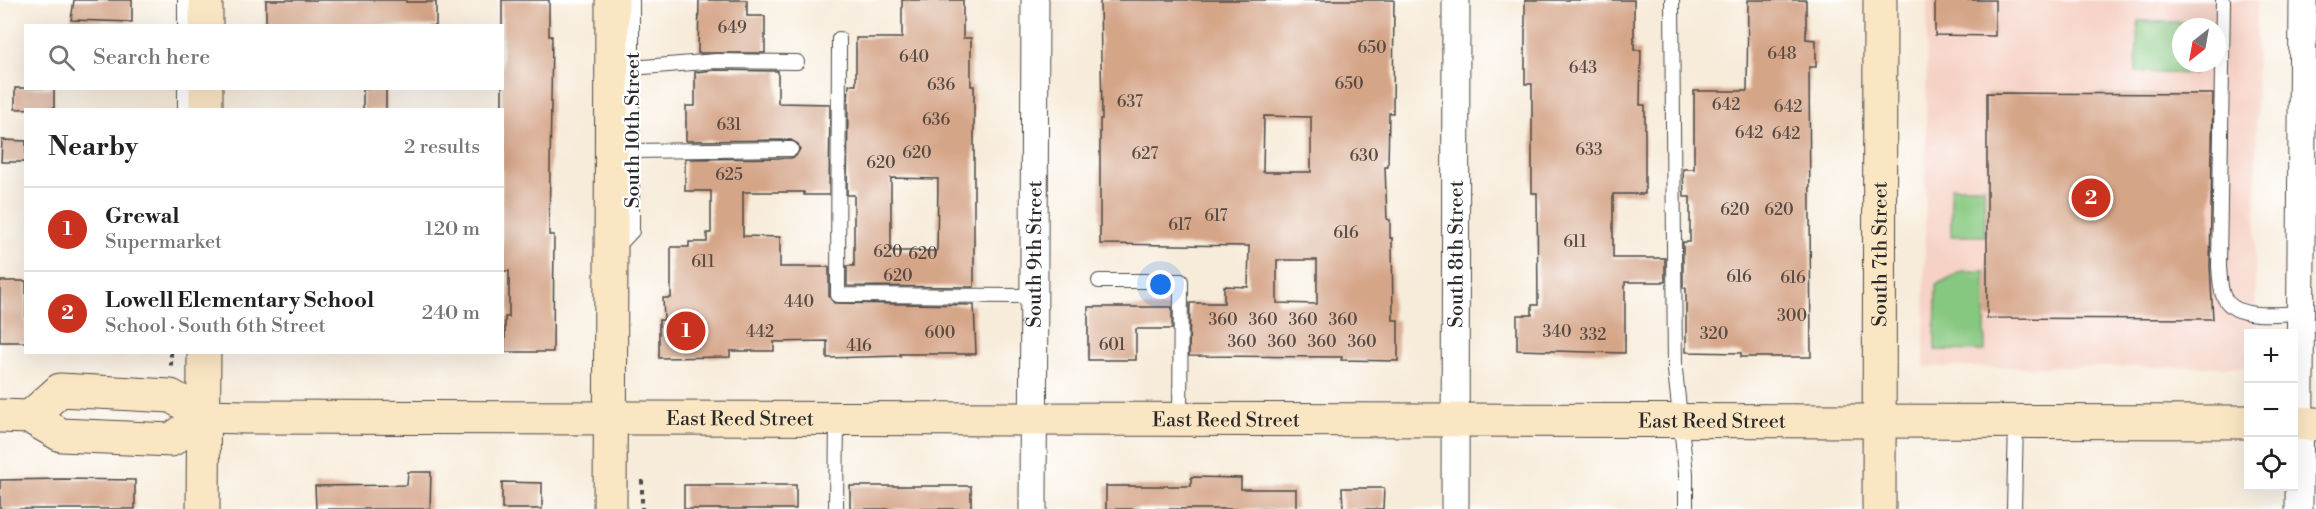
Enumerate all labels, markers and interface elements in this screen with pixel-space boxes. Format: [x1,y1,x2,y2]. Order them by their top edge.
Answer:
house number: 649 [717,18,747,38]
north arrow [2172,18,2226,72]
search box [24,24,504,90]
house number: 650 [1357,38,1387,58]
icon: search [45,41,78,74]
text: Search here [93,44,210,71]
house number: 648 [1767,44,1797,64]
house number: 640 [899,47,929,67]
street label: South 10th Street [621,52,646,208]
house number: 643 [1569,58,1597,78]
house number: 650 [1334,74,1364,94]
house number: 636 [927,75,955,95]
house number: 637 [1117,92,1143,112]
house number: 642 [1712,95,1740,115]
house number: 642 [1774,97,1802,117]
house number: 636 [922,110,950,130]
house number: 631 [716,115,742,135]
house number: 642 [1735,123,1763,143]
house number: 642 [1772,124,1800,144]
text: Nearby [48,131,138,163]
text: 2 results [404,135,480,160]
house number: 633 [1575,140,1603,160]
house number: 620 [902,143,932,163]
house number: 627 [1132,144,1158,164]
house number: 630 [1349,146,1379,166]
house number: 620 [866,153,896,173]
house number: 625 [715,165,743,185]
pin: 2 [2072,176,2110,220]
street label: South 9th Street [1023,180,1048,328]
street label: South 8th Street [1444,180,1470,328]
street label: South 7th Street [1868,181,1894,327]
house number: 620 [1720,200,1750,220]
house number: 620 [1764,200,1794,220]
text: Grewal [105,203,180,230]
house number: 617 [1204,206,1228,226]
house number: 617 [1168,215,1192,235]
text: 1 [63,217,72,242]
text: 120 m [425,217,480,242]
house number: 616 [1333,223,1359,243]
text: Supermarket [105,230,222,255]
house number: 611 [1563,232,1587,252]
house number: 620 [873,242,903,262]
house number: 620 [908,244,938,264]
house number: 611 [691,252,715,272]
house number: 620 [883,266,913,286]
house number: 616 [1726,267,1752,287]
house number: 616 [1780,268,1806,288]
your location [1146,270,1175,299]
text: Lowell Elementary School [105,287,374,314]
house number: 440 [784,292,814,312]
text: 2 [61,301,74,326]
text: 240 m [422,301,480,326]
house number: 300 [1777,306,1807,326]
pin: 1 [666,308,706,354]
house number: 360 [1208,310,1238,330]
house number: 360 [1248,310,1278,330]
house number: 360 [1288,310,1318,330]
house number: 360 [1328,310,1358,330]
text: School · South 6th Street [105,314,326,339]
house number: 442 [746,322,774,342]
house number: 340 [1542,322,1572,342]
house number: 600 [925,323,955,343]
house number: 320 [1700,324,1728,344]
house number: 332 [1580,325,1606,345]
map controls [2244,329,2298,491]
button: + [2244,329,2298,383]
house number: 360 [1227,332,1257,352]
house number: 360 [1267,332,1297,352]
house number: 360 [1307,332,1337,352]
house number: 360 [1347,332,1377,352]
house number: 601 [1099,335,1125,355]
house number: 416 [846,336,872,356]
button: − [2244,383,2298,437]
street label: East Reed Street [666,407,814,432]
street label: East Reed Street [1152,408,1300,434]
street label: East Reed Street [1638,409,1786,435]
button: locate [2244,437,2298,491]

